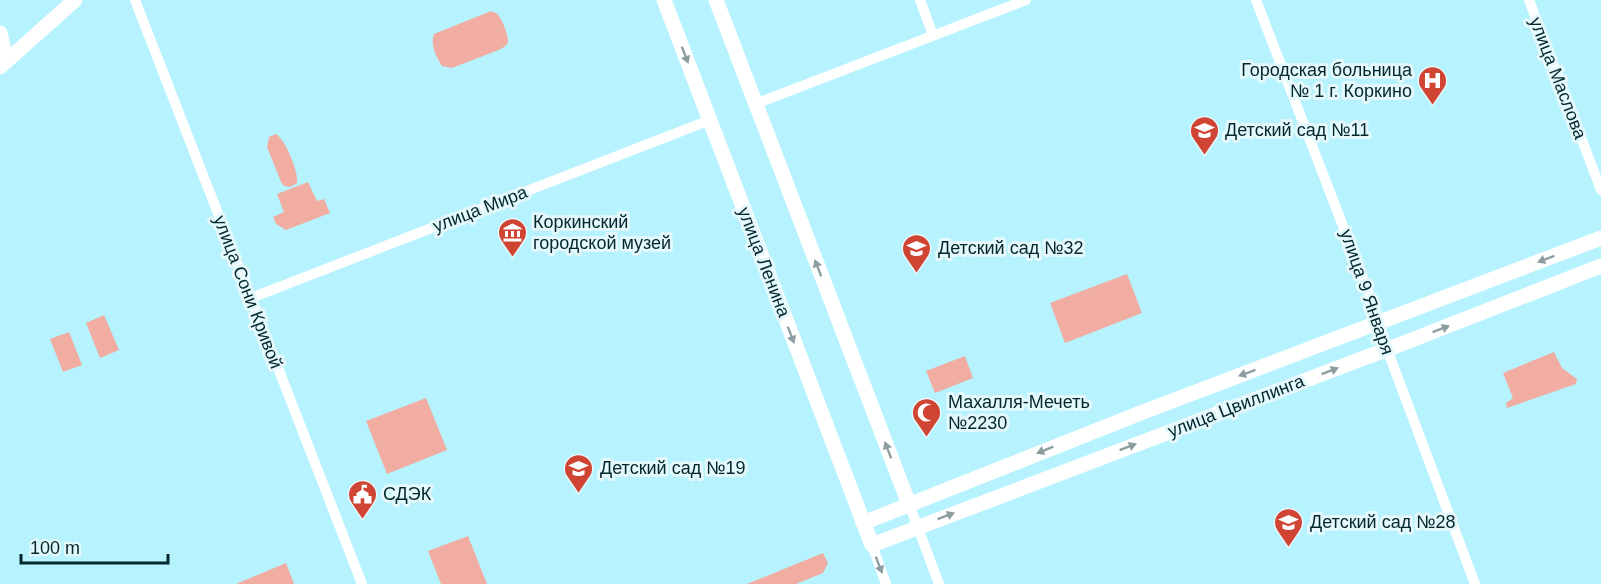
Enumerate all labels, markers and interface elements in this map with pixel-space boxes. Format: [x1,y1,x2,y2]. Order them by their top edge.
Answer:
street label: улица Маслова [1526,14,1591,143]
one-way arrow [680,46,690,64]
place label: Городская больница № 1 г. Коркино [1241,60,1413,101]
hospital icon: Городская больница № 1 г. Коркино [1417,64,1449,106]
school or university icon: Детский сад №11 [1188,114,1220,156]
place label: Детский сад №11 [1225,120,1369,140]
street label: улица Мира [430,181,531,236]
street label: улица Ленина [734,204,795,321]
place label: Коркинский городской музей [533,212,671,253]
street label: улица Сони Кривой [210,213,286,371]
museum icon: Коркинский городской музей [496,216,528,258]
street label: улица 9 Января [1336,227,1398,357]
school or university icon: Детский сад №32 [901,232,933,274]
place label: Детский сад №32 [938,238,1083,258]
one-way arrow [1537,255,1555,264]
one-way arrow [813,258,823,276]
one-way arrow [1433,323,1451,333]
one-way arrow [787,326,797,344]
one-way arrow [1321,366,1339,375]
one-way arrow [1238,369,1256,379]
street label: улица Цвиллинга [1165,370,1308,441]
place label: Махалля-Мечеть №2230 [948,392,1090,433]
mosque icon: Махалля-Мечеть №2230 [911,396,943,438]
one-way arrow [883,441,892,459]
one-way arrow [1119,442,1137,452]
one-way arrow [1036,446,1054,456]
school or university icon: Детский сад №19 [563,452,595,494]
place label: Детский сад №19 [600,458,745,478]
public building icon: СДЭК [346,478,378,520]
place label: СДЭК [383,484,432,504]
school or university icon: Детский сад №28 [1273,506,1305,548]
one-way arrow [937,511,955,521]
place label: Детский сад №28 [1310,512,1455,532]
scale bar [21,527,168,565]
text: 100 m [30,538,80,558]
one-way arrow [874,556,884,574]

